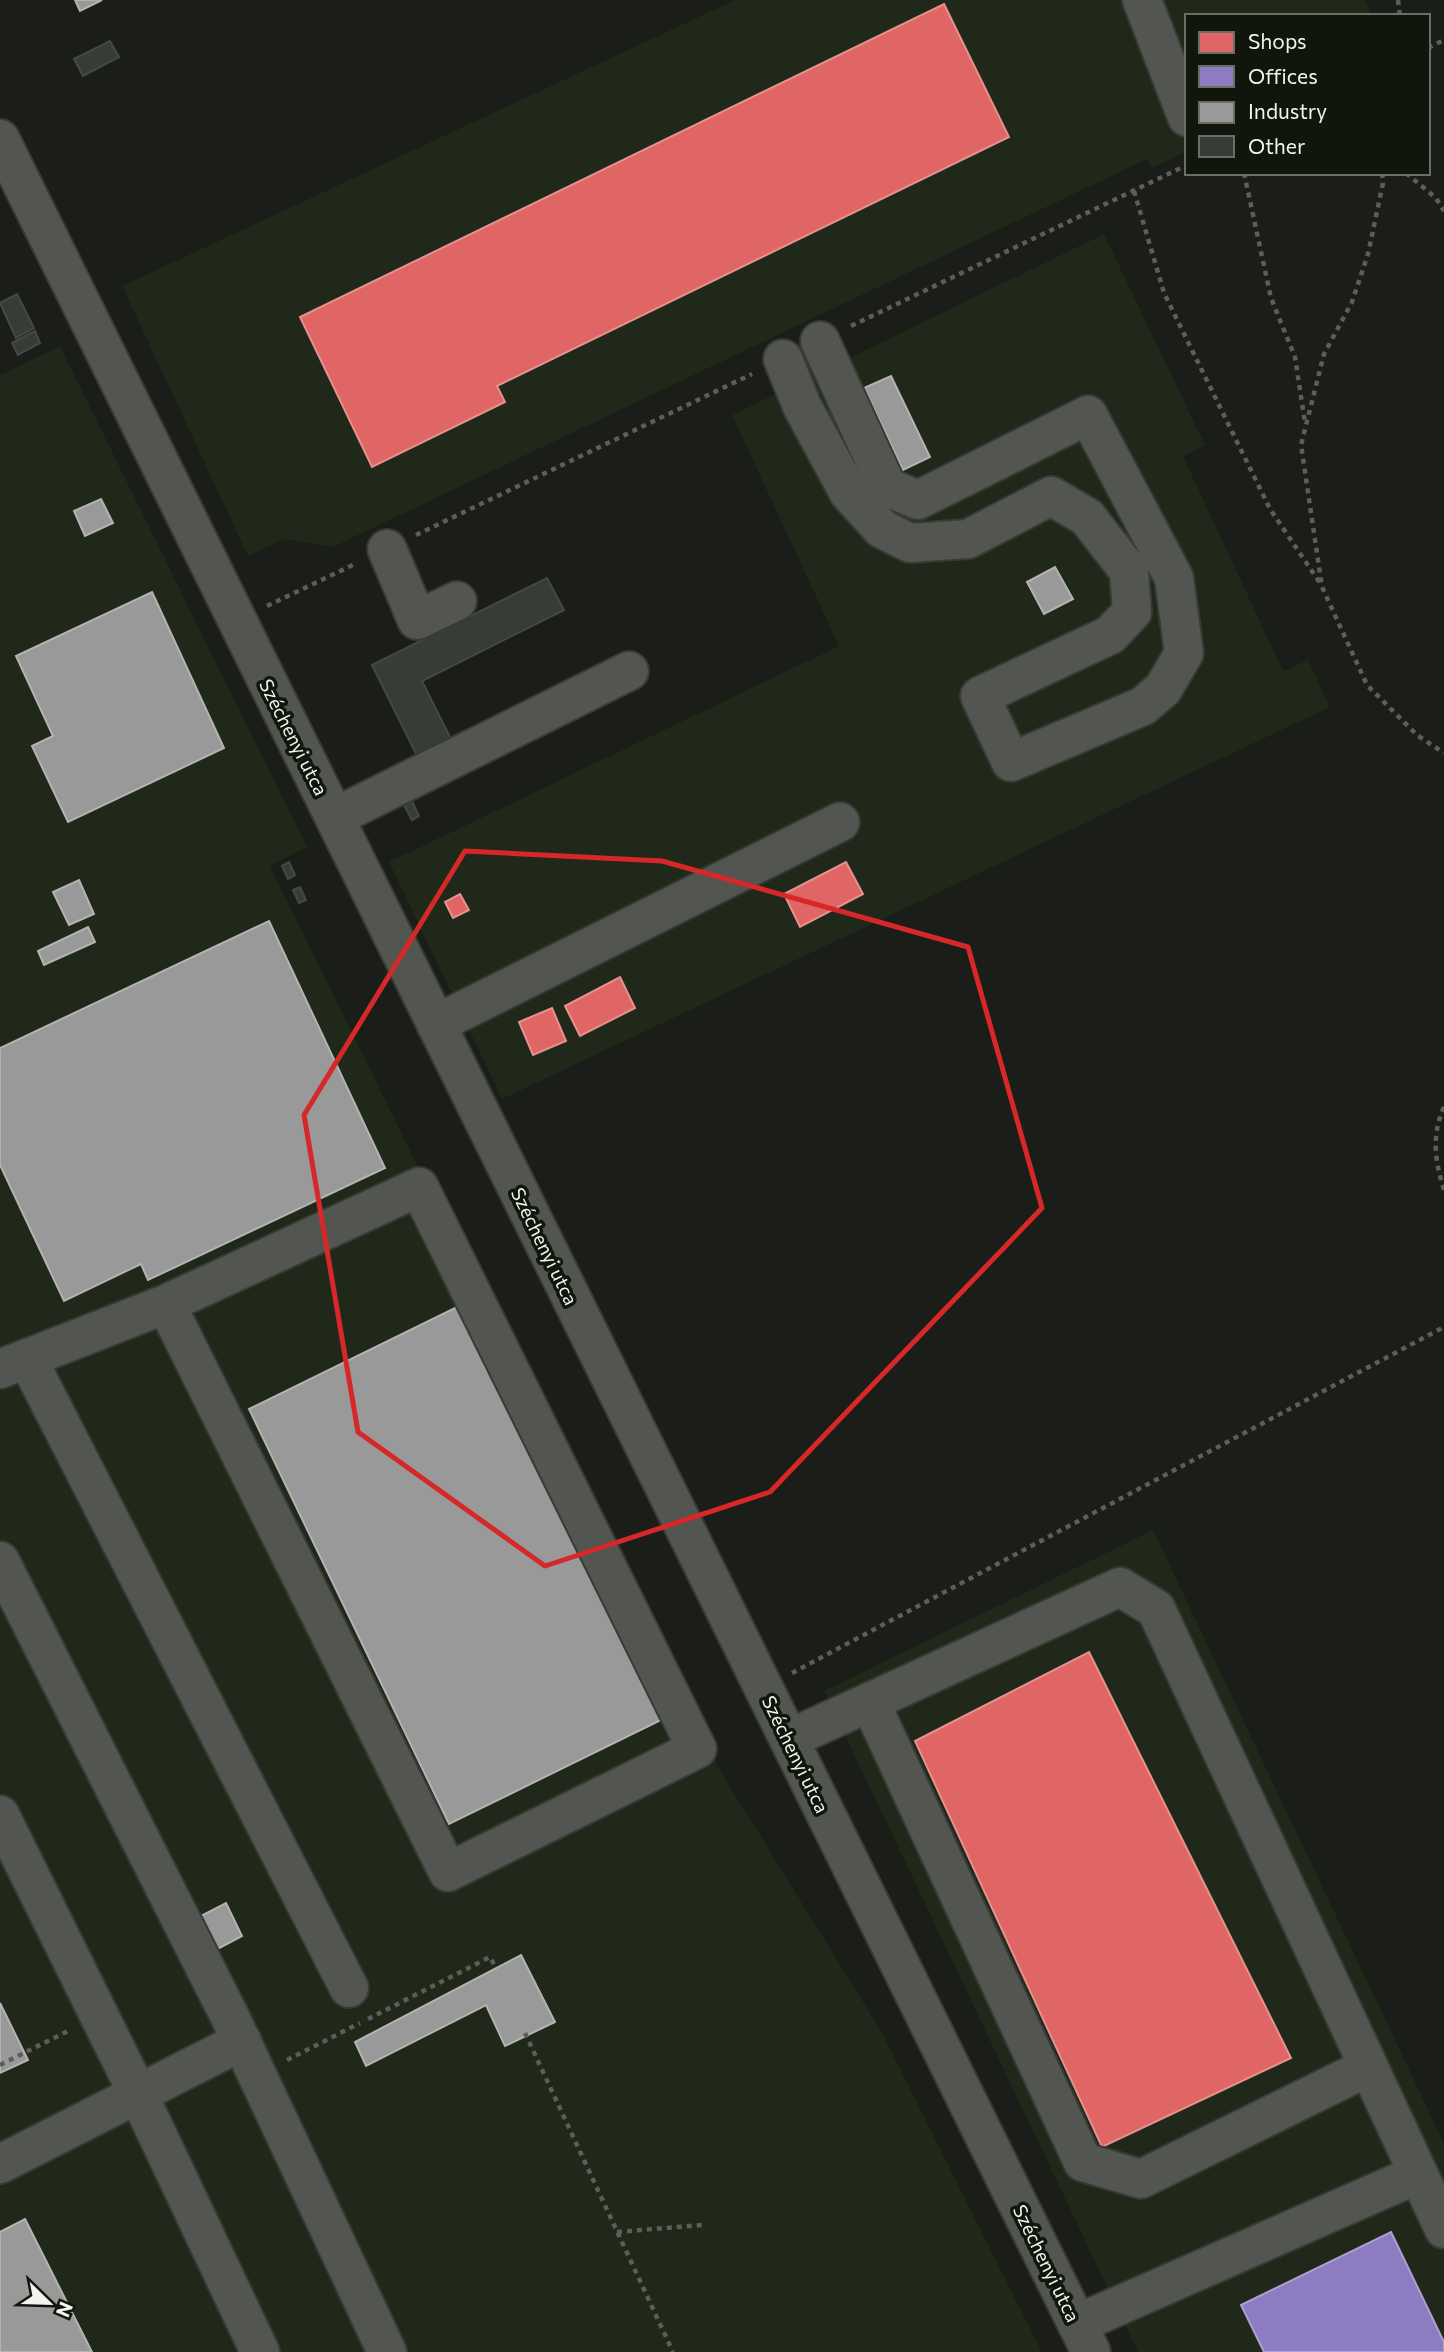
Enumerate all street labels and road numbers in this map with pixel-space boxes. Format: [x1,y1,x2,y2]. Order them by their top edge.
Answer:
street label: Széchenyi utca [255,675,333,799]
street label: Széchenyi utca [507,1184,583,1308]
street label: Széchenyi utca [758,1692,834,1816]
street label: Széchenyi utca [1009,2201,1085,2325]

